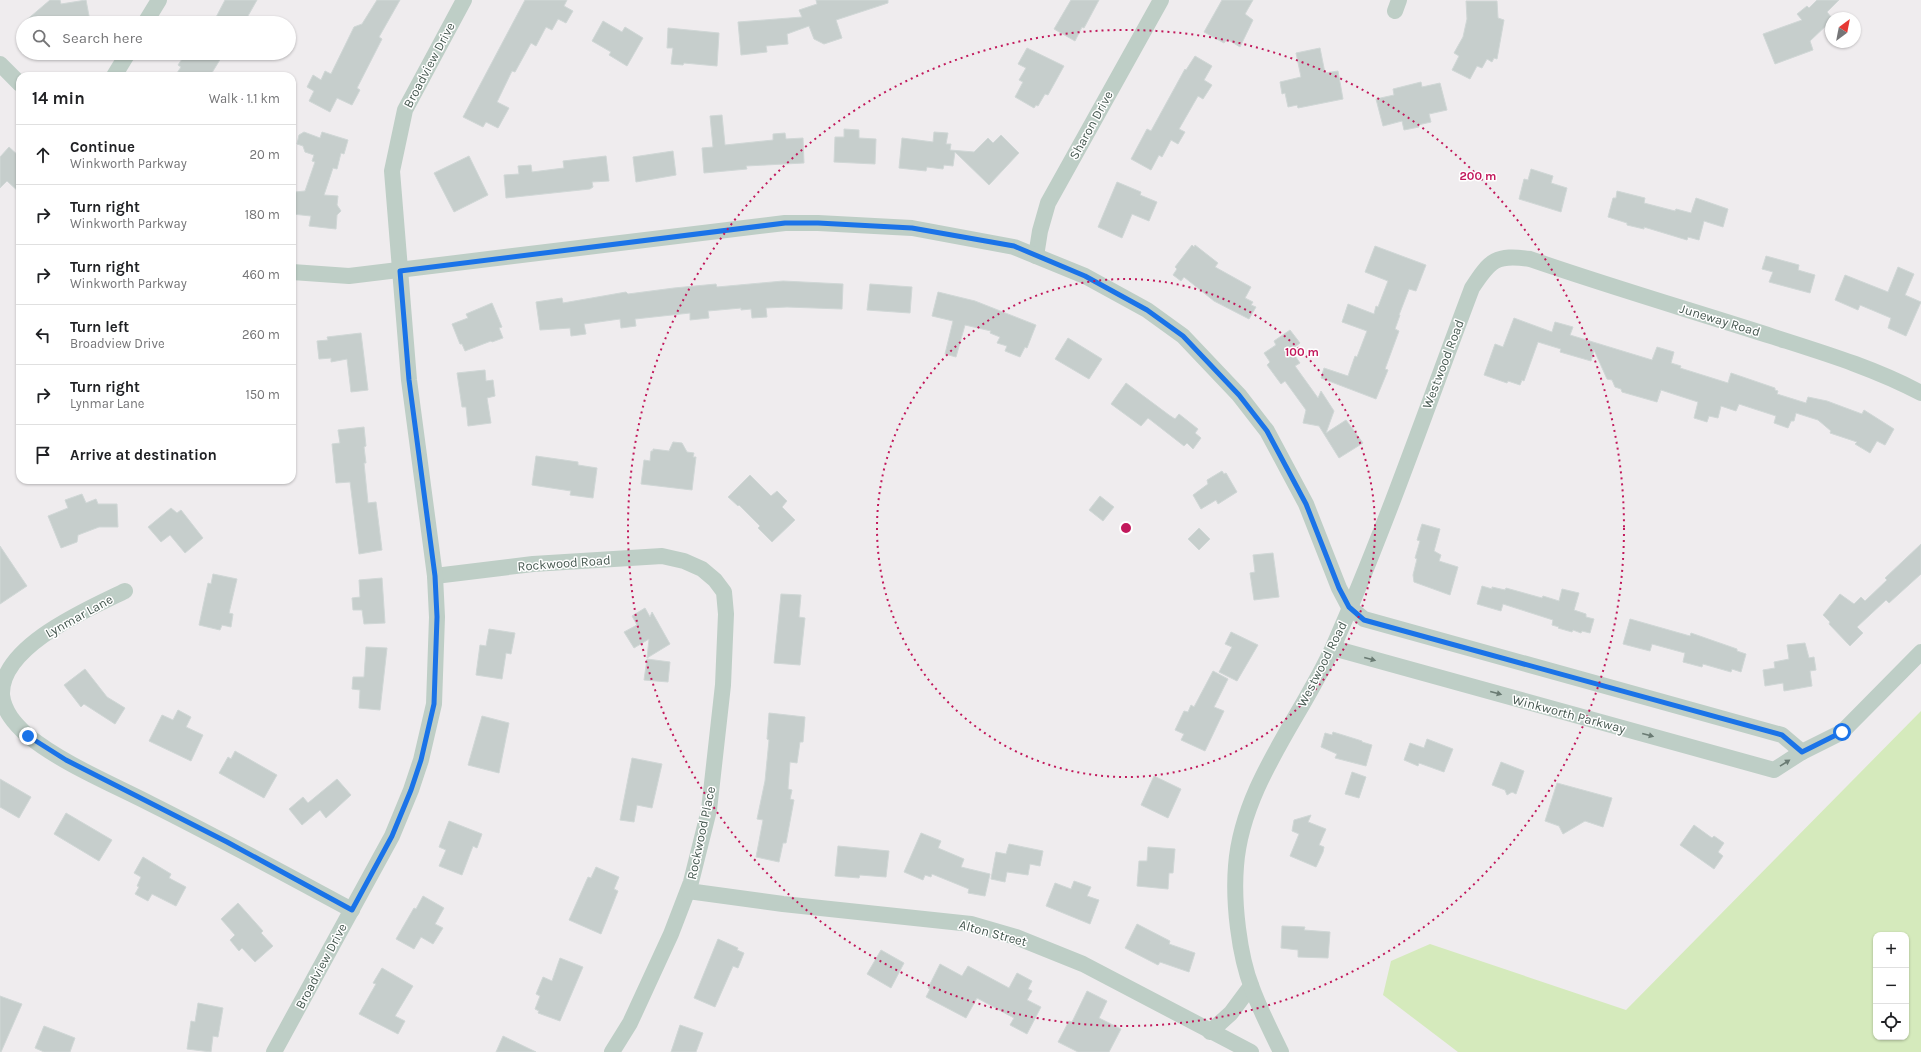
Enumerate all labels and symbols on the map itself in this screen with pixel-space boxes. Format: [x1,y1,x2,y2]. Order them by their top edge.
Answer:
north arrow [1825,12,1861,48]
street label: Broadview Drive [400,19,458,110]
street label: Sharon Drive [1066,88,1116,162]
text: 200 m [1460,169,1496,183]
street label: Juneway Road [1678,301,1762,339]
street label: Westwood Road [1419,317,1467,411]
text: 100 m [1285,345,1319,359]
centre of rings [1119,521,1133,535]
street label: Rockwood Road [517,552,611,574]
street label: Lynmar Lane [43,591,115,641]
street label: Westwood Road [1294,619,1350,709]
one-way arrow [1365,656,1377,662]
one-way arrow [1490,690,1502,696]
street label: Winkworth Parkway [1511,692,1627,736]
route start [1833,723,1851,741]
route end [19,727,37,745]
one-way arrow [1642,732,1654,738]
one-way arrow [1779,759,1791,766]
street label: Rockwood Place [684,785,718,881]
street label: Alton Street [957,917,1029,949]
street label: Broadview Drive [292,920,350,1011]

